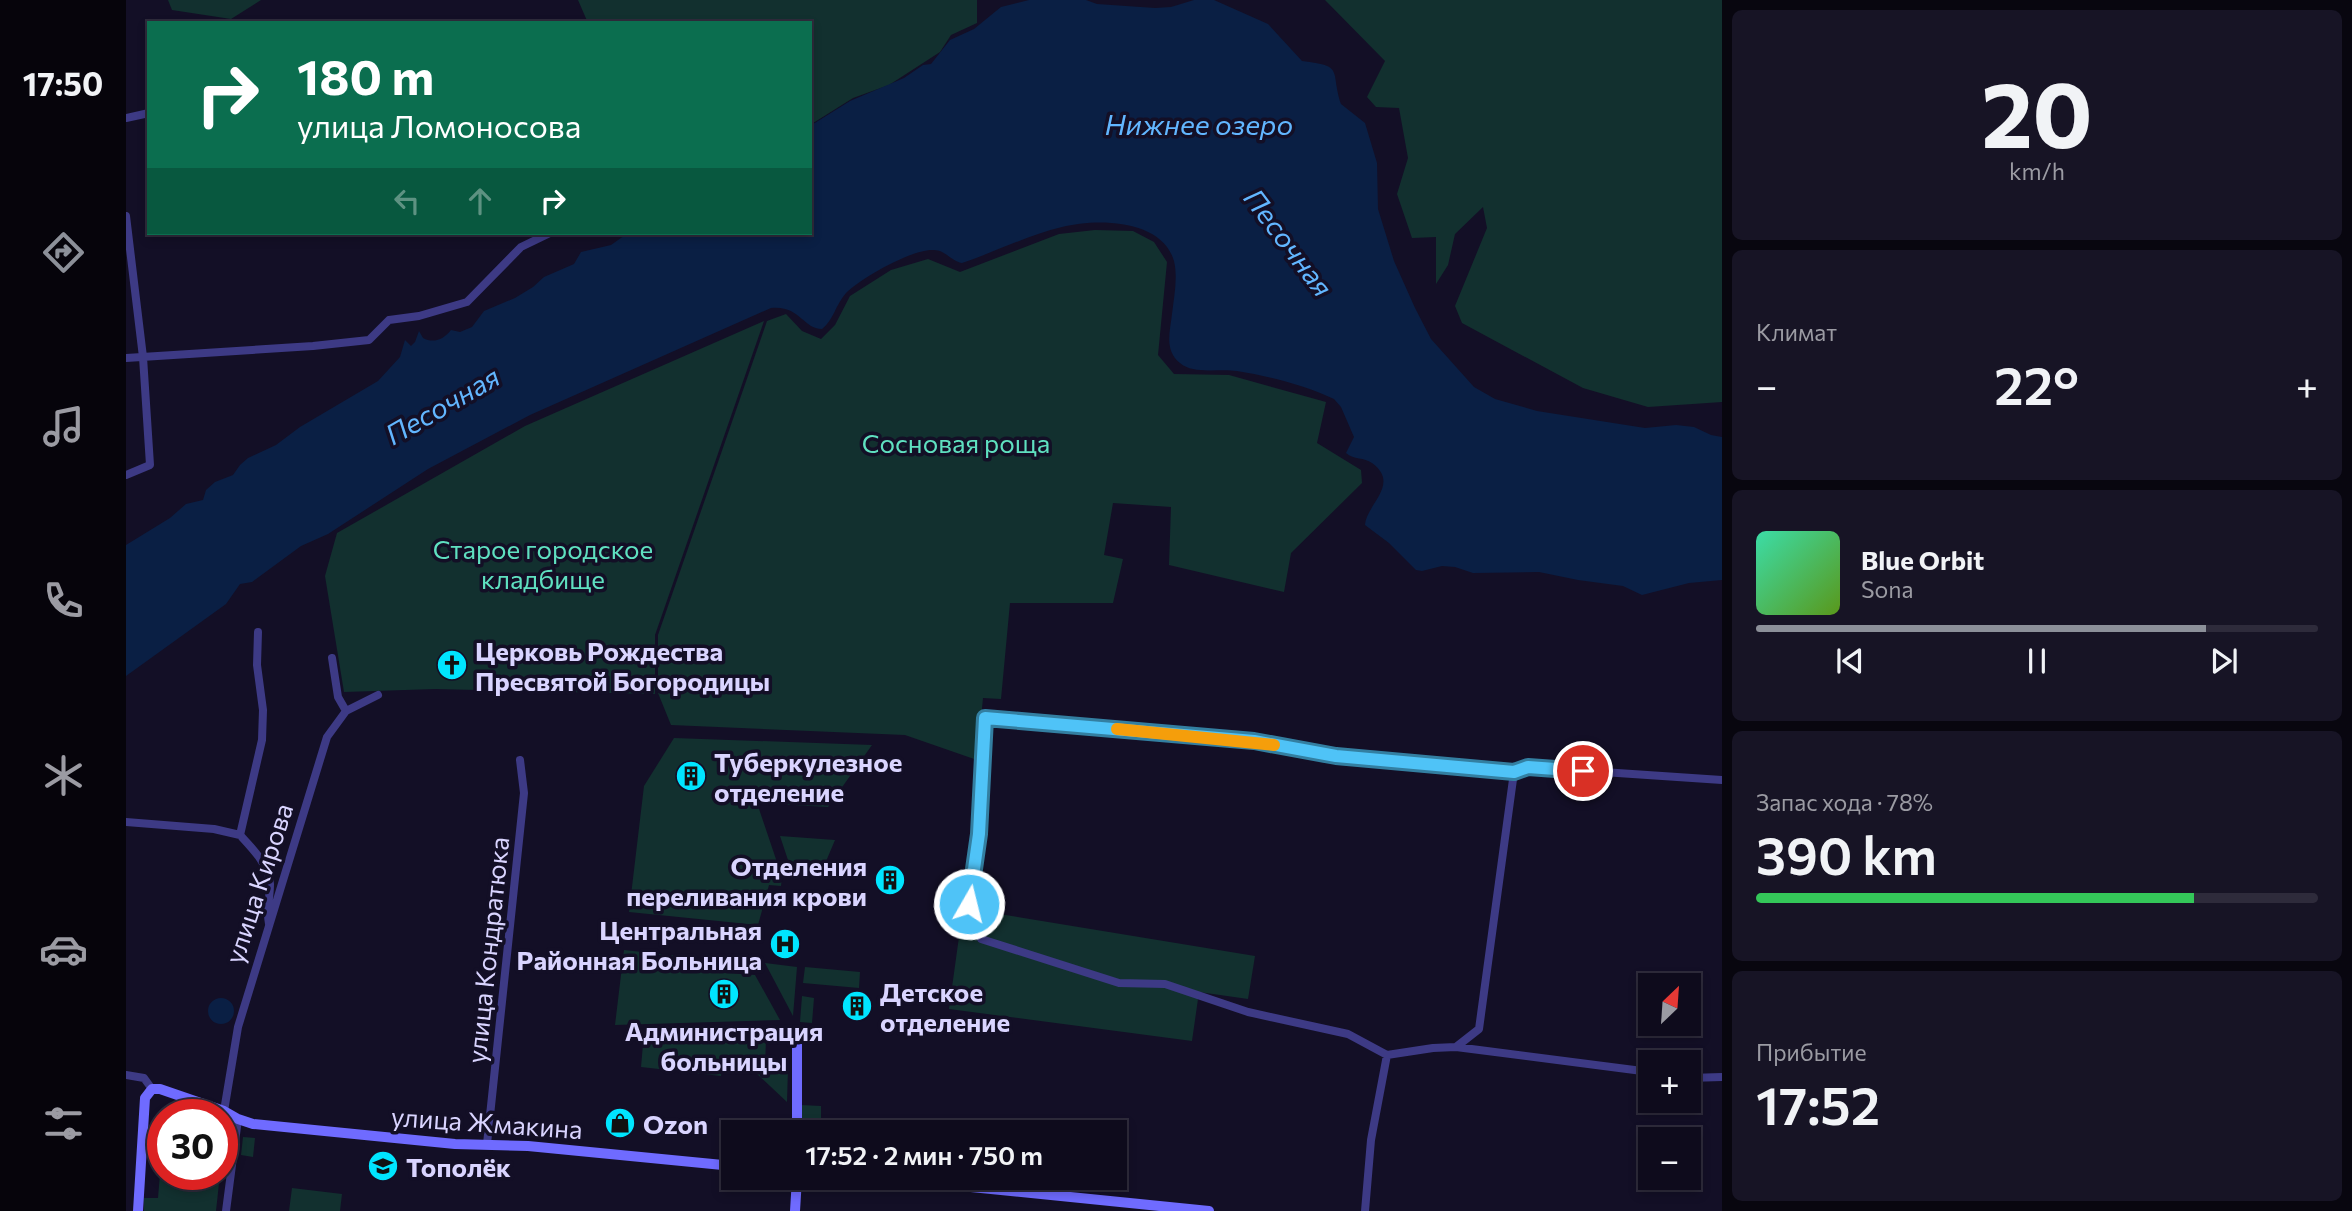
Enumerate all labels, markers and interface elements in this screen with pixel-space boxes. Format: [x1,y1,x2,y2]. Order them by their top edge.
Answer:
text: 180 m [297,45,434,105]
icon: right [182,49,273,140]
text: 20 [1981,55,2093,167]
text: 17:50 [23,63,103,103]
text: улица Ломоносова [297,105,581,145]
water label: Нижнее озеро [1105,107,1293,141]
text: km/h [2009,157,2065,185]
water label: Песочная [1237,181,1341,303]
icon: left [388,182,426,220]
icon: ahead [461,182,499,220]
icon: right [534,182,572,220]
icon: directions [39,228,88,277]
text: Климат [1756,318,1837,346]
text: 22° [1994,352,2079,416]
water label: Песочная [379,359,505,451]
text: − [1756,361,1778,408]
text: + [2296,361,2318,408]
icon: music [39,402,88,451]
park label: Сосновая роща [862,427,1050,458]
park label: Старое городское кладбище [433,533,653,594]
text: Blue Orbit [1861,544,1984,575]
text: Sona [1861,575,1913,603]
icon: phone [39,576,88,625]
place label: Церковь Рождества Пресвятой Богородицы [475,635,770,696]
icon: previous [1831,642,1869,680]
icon: pause [2018,642,2056,680]
icon: next [2205,642,2243,680]
church icon: Церковь Рождества Пресвятой Богородицы [435,648,469,682]
pin [1553,741,1613,801]
place label: Туберкулезное отделение [714,746,902,807]
icon: climate [39,751,88,800]
icon: arrive [1564,752,1602,790]
building icon: Туберкулезное отделение [674,759,708,793]
text: Запас хода · 78% [1756,788,1933,816]
street label: улица Кирова [218,799,298,967]
text: 390 km [1756,822,1937,886]
street label: улица Кондратюка [460,835,514,1065]
place label: Отделения переливания крови [626,850,867,911]
building icon: Отделения переливания крови [873,863,907,897]
position arrow [932,867,1006,941]
place label: Центральная Районная Больница [517,914,762,975]
icon: car [39,925,88,974]
hospital icon: Центральная Районная Больница [768,927,802,961]
north arrow [1638,973,1701,1036]
map controls [1638,973,1701,1190]
place label: Детское отделение [880,976,1010,1037]
building icon: Администрация больницы [707,977,741,1011]
building icon: Детское отделение [840,989,874,1023]
place label: Администрация больницы [625,1015,823,1076]
text: Прибытие [1756,1038,1867,1066]
button: + [1638,1050,1701,1113]
text: 17:52 [1756,1072,1880,1136]
icon: filters [39,1099,88,1148]
speed limit sign: 30 [147,1099,238,1190]
street label: улица Жмакина [390,1100,584,1144]
shop icon: Ozon [603,1106,637,1140]
place label: Ozon [643,1108,708,1139]
button: − [1638,1127,1701,1190]
text: 17:52 · 2 мин · 750 m [805,1139,1043,1170]
school or university icon: Тополёк [366,1149,400,1183]
place label: Тополёк [406,1151,511,1182]

